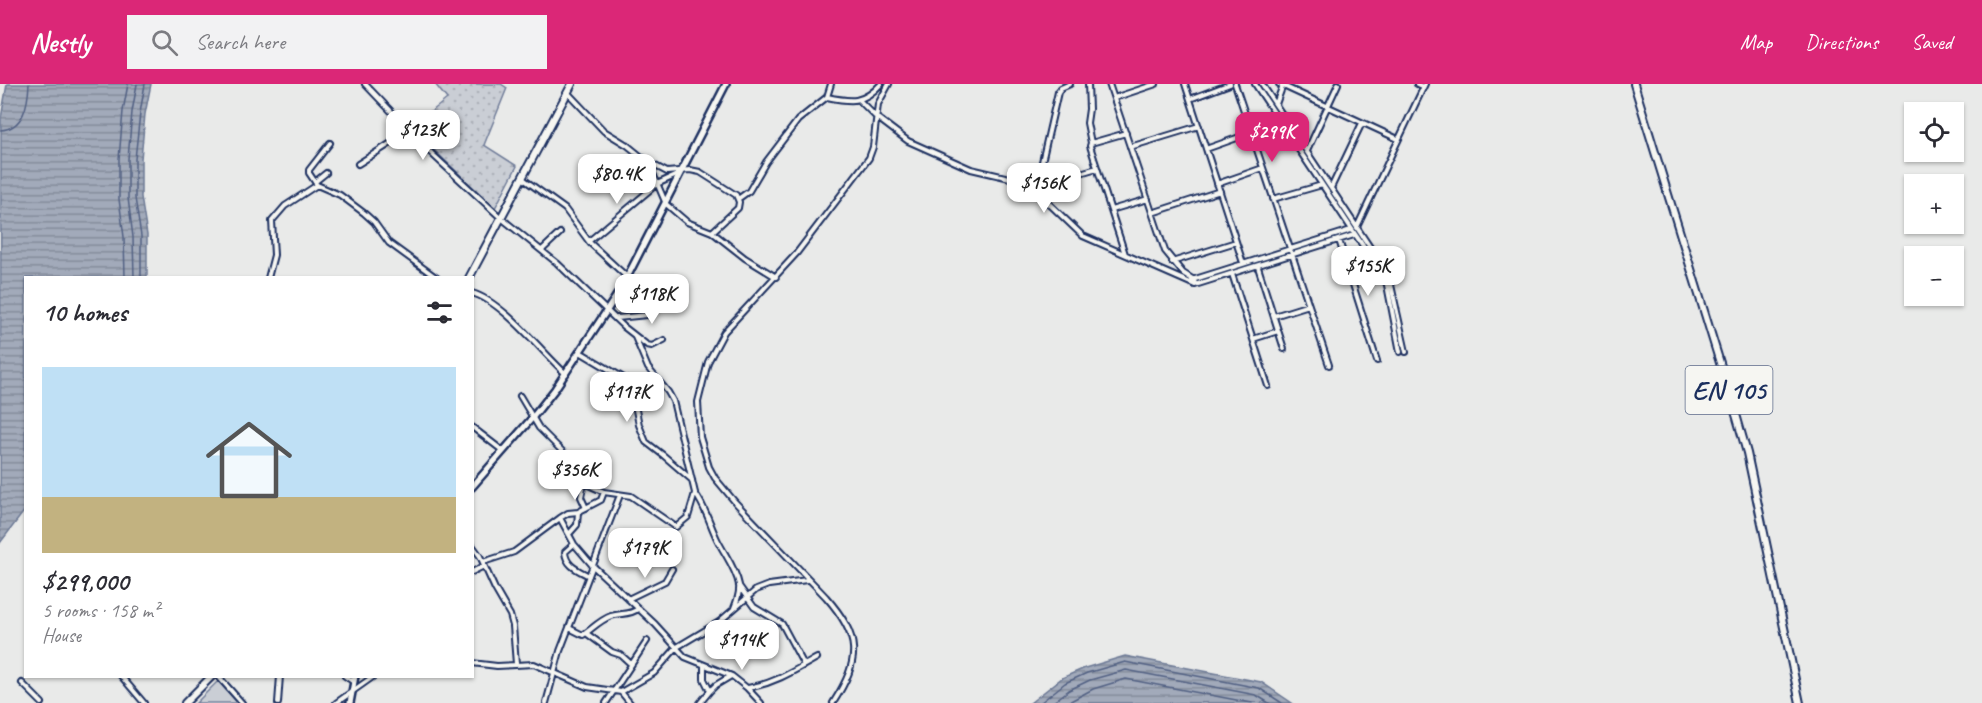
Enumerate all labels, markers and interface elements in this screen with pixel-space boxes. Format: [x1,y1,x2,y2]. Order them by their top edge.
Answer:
search box [127,15,547,69]
text: Nestly [30,25,91,60]
icon: search [148,26,181,59]
text: Search here [196,28,285,56]
text: Map [1740,29,1772,55]
text: Directions [1805,29,1878,55]
text: Saved [1911,29,1952,55]
map controls [1904,102,1964,306]
button: locate [1904,102,1964,162]
pin: $123K [381,110,465,161]
pin: $299K [1230,112,1314,163]
text: $123K [400,117,446,142]
text: $299K [1249,119,1295,144]
pin: $80.4K [568,154,666,205]
text: $80.4K [592,161,642,186]
pin: $156K [1002,163,1086,214]
text: $156K [1021,170,1067,195]
button: + [1904,174,1964,234]
pin: $155K [1326,246,1410,297]
button: − [1904,246,1964,306]
text: $155K [1345,253,1391,278]
pin: $118K [610,274,694,325]
text: $118K [629,281,675,306]
text: 10 homes [42,296,127,329]
icon: filters [423,296,456,329]
road number: EN 105 [1686,366,1772,414]
pin: $117K [585,372,669,423]
text: $117K [604,379,650,404]
icon: home [195,406,303,514]
pin: $356K [533,450,617,501]
text: $356K [552,457,598,482]
pin: $179K [603,528,687,579]
text: $179K [622,535,668,560]
text: $299,000 [42,565,128,598]
text: 5 rooms · 158 m² [42,598,159,623]
pin: $114K [700,620,784,671]
text: House [42,623,81,648]
text: $114K [719,627,765,652]

